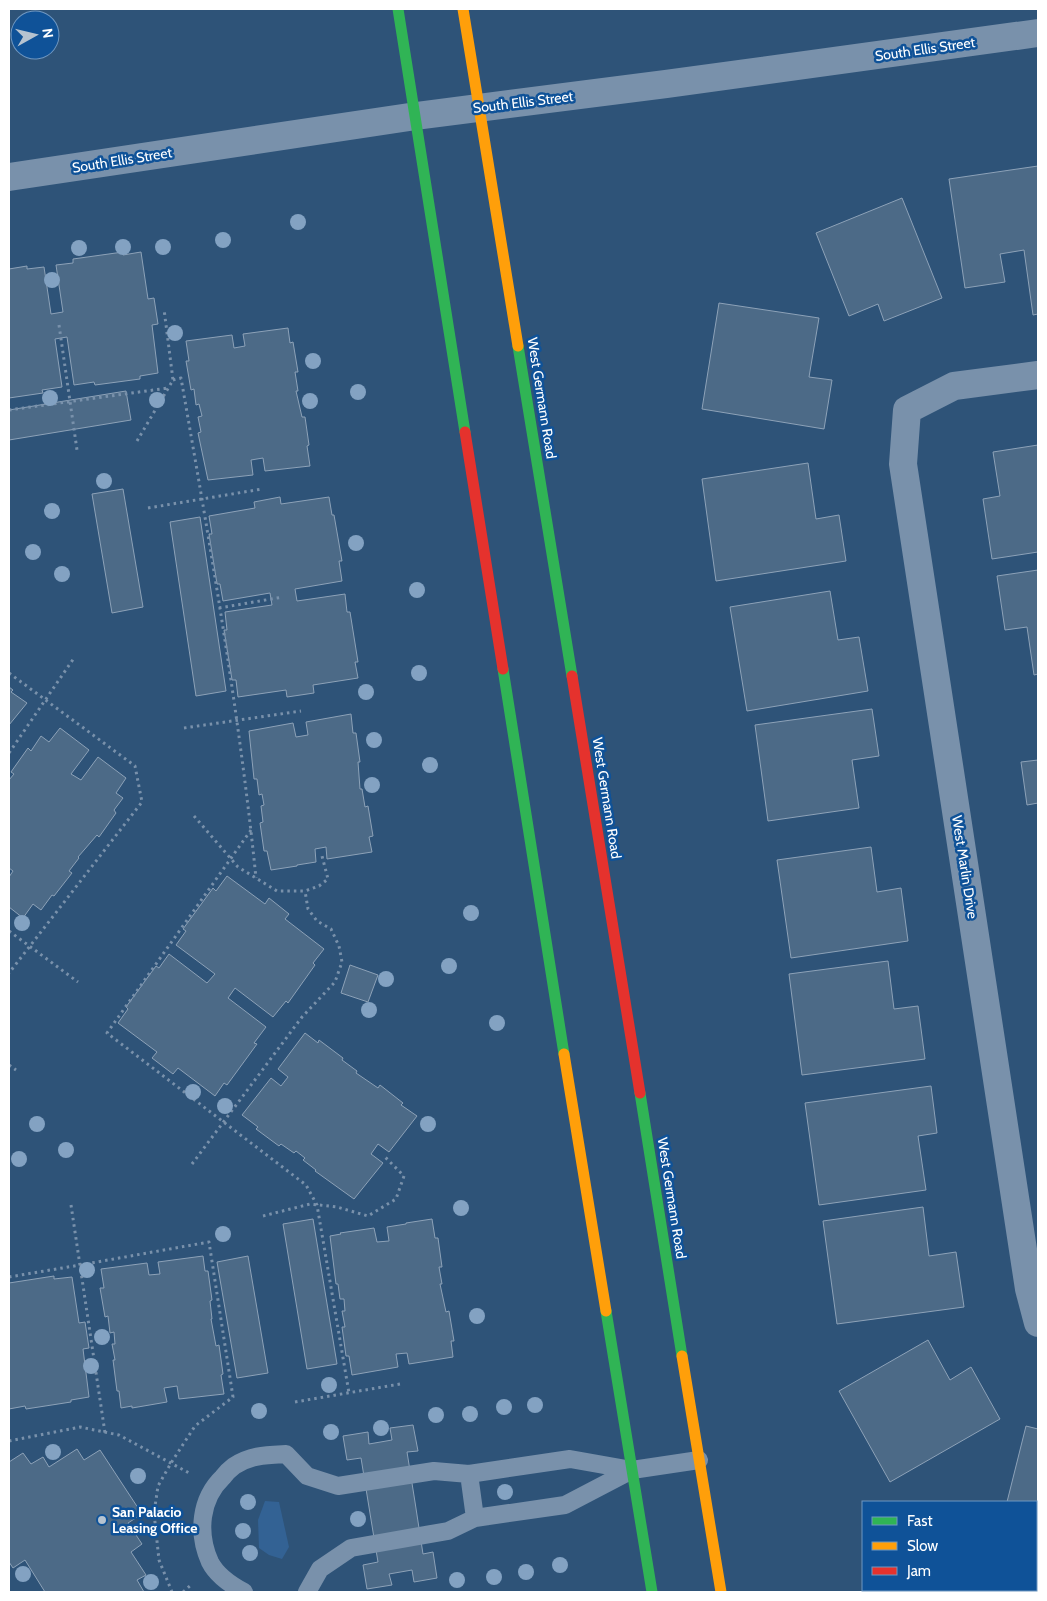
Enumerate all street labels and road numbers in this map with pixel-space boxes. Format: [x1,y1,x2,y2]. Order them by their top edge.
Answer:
street label: South Ellis Street [874,33,976,65]
street label: South Ellis Street [472,87,574,117]
street label: South Ellis Street [71,143,174,177]
street label: West Germann Road [524,336,560,460]
street label: West Germann Road [589,736,625,860]
street label: West Marlin Drive [948,814,982,920]
street label: West Germann Road [654,1136,690,1260]

